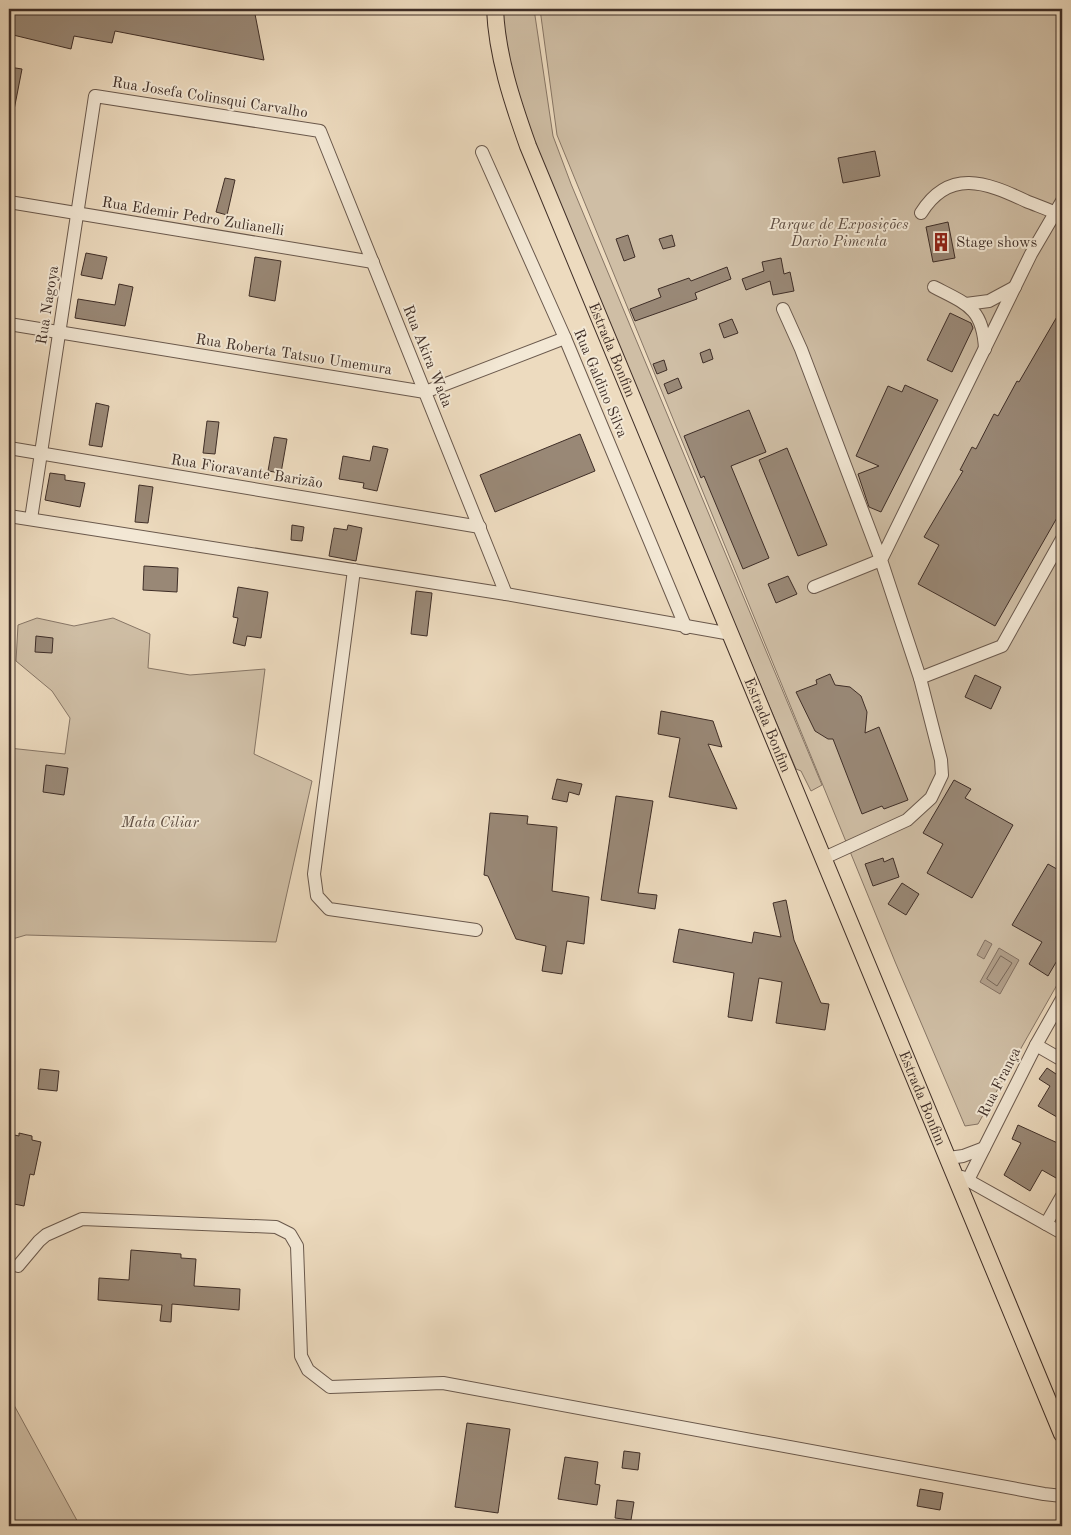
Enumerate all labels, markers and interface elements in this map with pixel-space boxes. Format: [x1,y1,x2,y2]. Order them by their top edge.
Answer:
street label: Rua Josefa Colinsqui Carvalho [111,76,309,121]
street label: Rua Edemir Pedro Zulianelli [101,196,285,239]
park label: Parque de Exposições Dario Pimenta [768,218,909,250]
building icon: Stage shows [930,231,952,253]
place label: Stage shows [956,236,1037,251]
street label: Rua Nagoya [35,264,62,346]
street label: Estrada Bonfim [585,301,637,400]
street label: Rua Akira Wada [399,303,454,410]
street label: Rua Galdino Silva [570,327,630,441]
street label: Rua Roberta Tatsuo Umemura [194,333,394,379]
street label: Rua Fioravante Barizão [170,453,324,492]
street label: Estrada Bonfim [740,676,793,775]
park label: Mata Ciliar [120,816,199,831]
street label: Rua França [976,1045,1025,1120]
street label: Estrada Bonfim [895,1049,948,1148]

